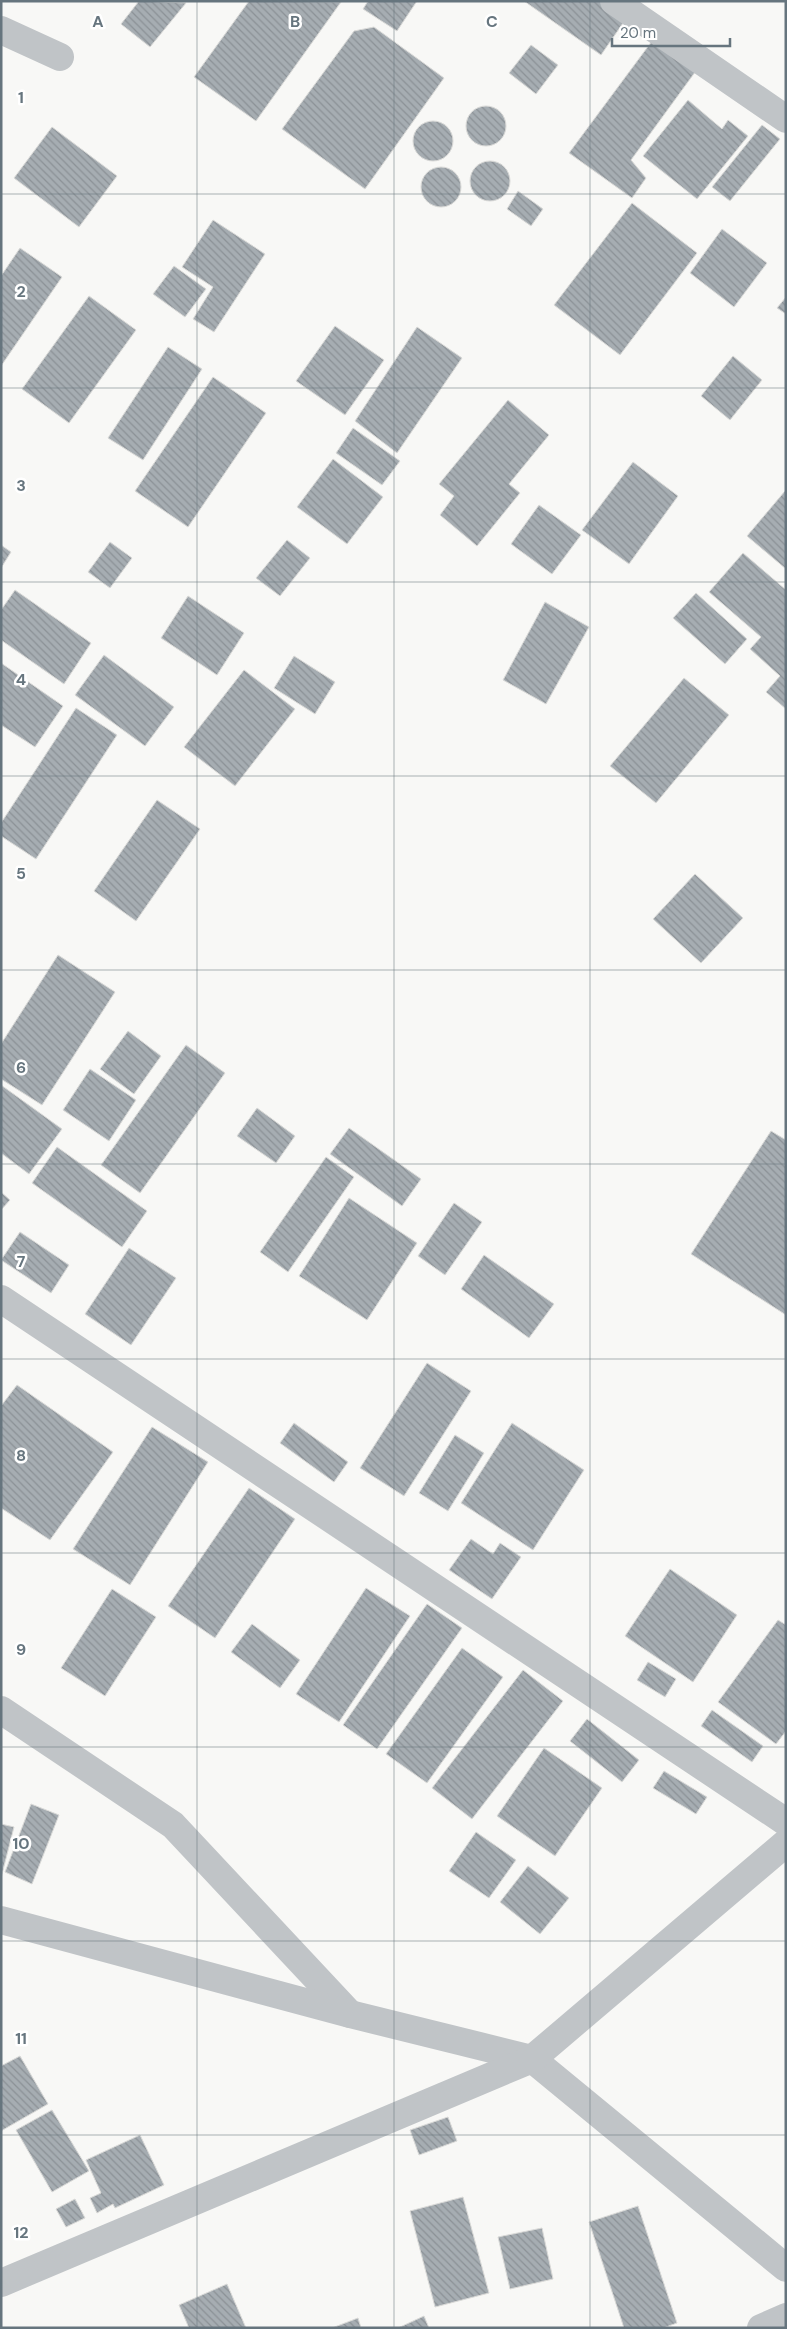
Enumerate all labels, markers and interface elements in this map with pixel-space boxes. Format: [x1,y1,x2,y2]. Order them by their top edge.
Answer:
text: A [92,11,104,32]
text: B [290,11,300,32]
text: C [486,11,498,32]
scale bar [612,15,730,47]
text: 20 m [620,23,656,43]
text: 1 [18,87,24,108]
text: 2 [16,281,26,302]
text: 3 [16,475,26,496]
text: 4 [16,669,26,690]
text: 5 [16,863,26,884]
text: 6 [16,1057,26,1078]
text: 7 [17,1251,26,1272]
text: 8 [16,1445,26,1466]
text: 9 [16,1639,26,1660]
text: 10 [12,1833,30,1854]
text: 11 [15,2028,27,2049]
text: 12 [13,2222,29,2243]

